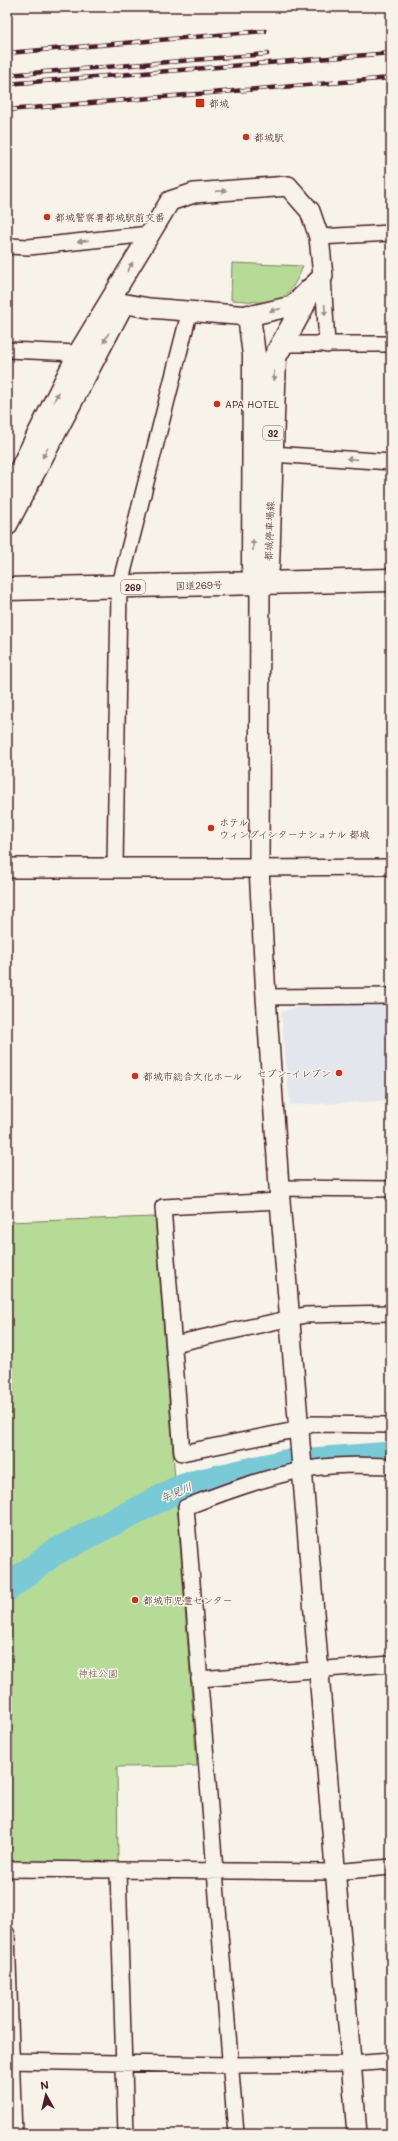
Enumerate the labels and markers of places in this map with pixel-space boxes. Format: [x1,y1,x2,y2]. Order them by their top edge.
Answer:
place label: 都城 [209,96,229,110]
marker: 都城 [194,97,206,109]
place label: 都城駅 [254,130,284,144]
marker: 都城駅 [241,132,251,142]
place label: 都城警察署都城駅前交番 [55,210,165,224]
marker: 都城警察署都城駅前交番 [42,212,52,222]
place label: APA HOTEL [225,397,280,411]
marker: APA HOTEL [212,399,222,409]
place label: ホテル ウィングインターナショナル 都城 [219,815,370,841]
marker: ホテル ウィングインターナショナル 都城 [206,823,216,833]
place label: セブン-イレブン [257,1066,331,1080]
marker: セブン-イレブン [334,1068,344,1078]
place label: 都城市総合文化ホール [143,1069,242,1083]
marker: 都城市総合文化ホール [130,1071,140,1081]
place label: 都城市児童センター [143,1593,233,1607]
marker: 都城市児童センター [130,1595,140,1605]

